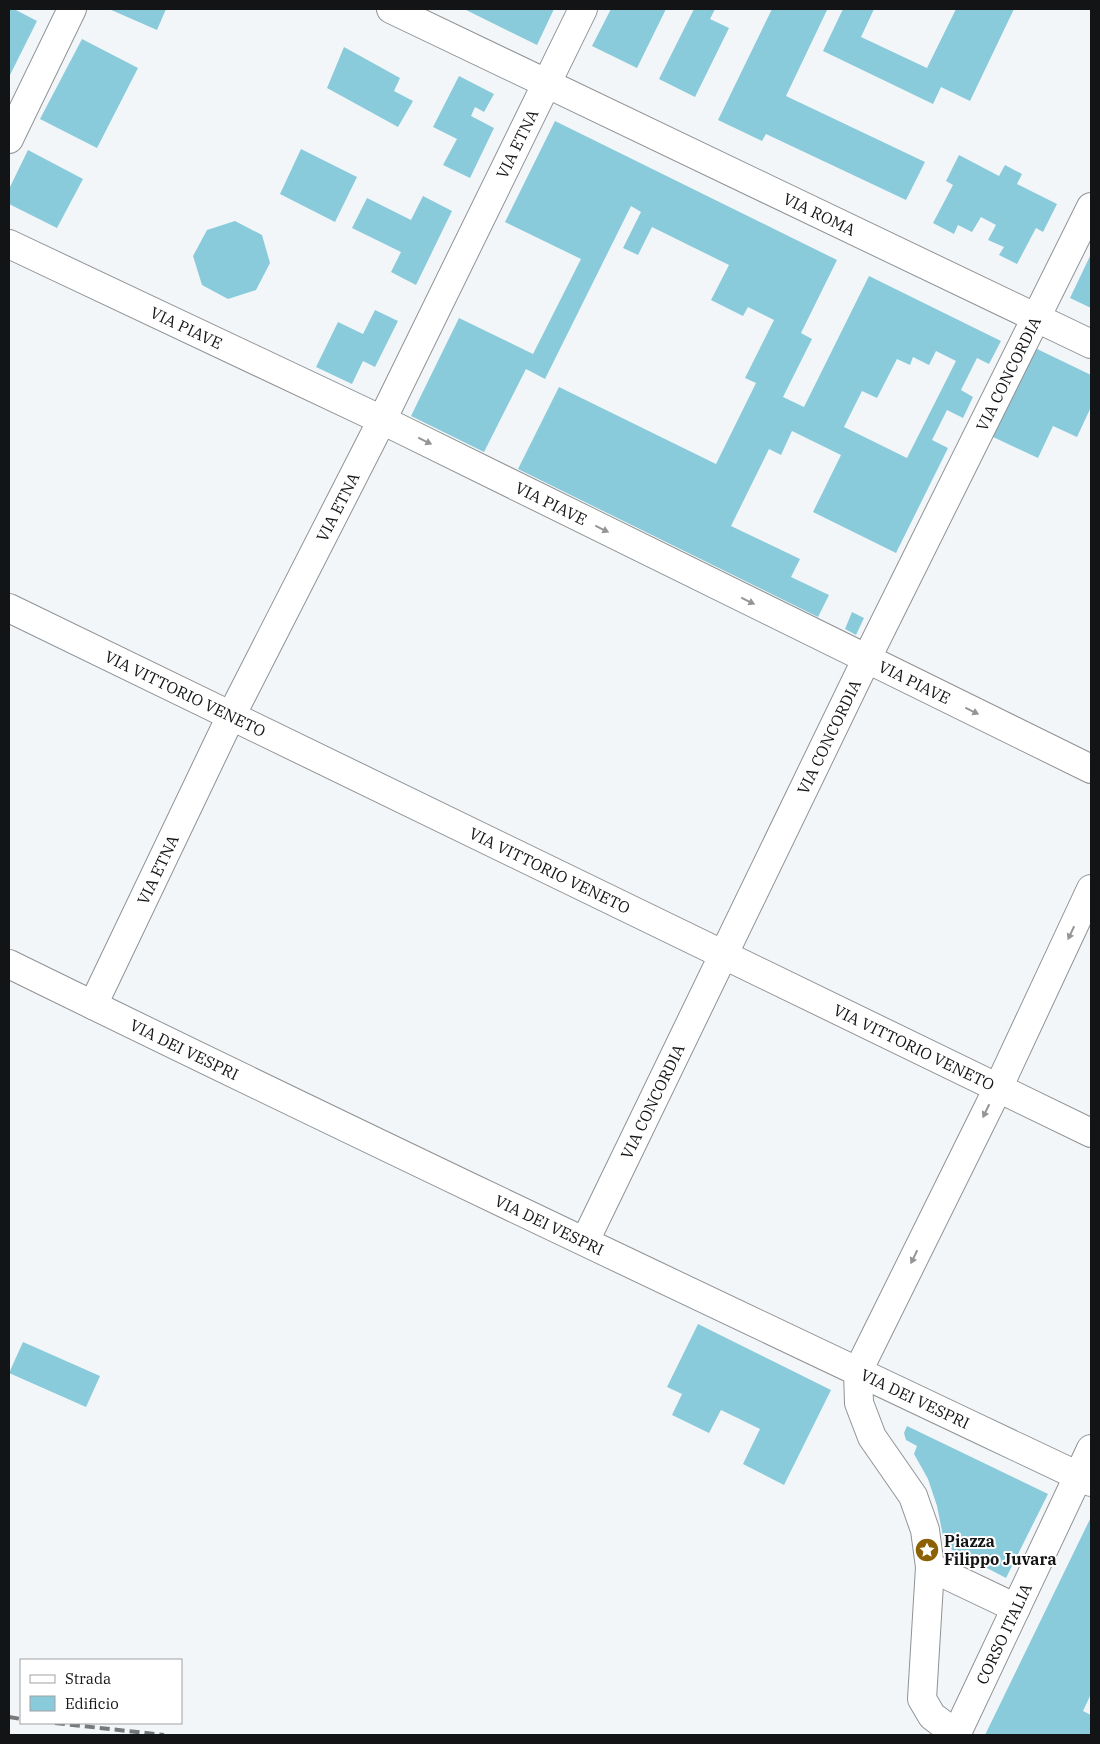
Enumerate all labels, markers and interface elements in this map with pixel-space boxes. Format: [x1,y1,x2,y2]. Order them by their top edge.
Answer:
street label: VIA ETNA [492,106,543,182]
street label: VIA ROMA [780,188,859,240]
street label: VIA PIAVE [147,302,226,353]
street label: VIA CONCORDIA [971,313,1045,434]
one-way arrow [418,437,433,445]
street label: VIA ETNA [312,469,364,545]
street label: VIA PIAVE [512,477,590,529]
one-way arrow [595,525,609,533]
one-way arrow [741,597,755,605]
street label: VIA VITTORIO VENETO [102,646,269,741]
street label: VIA PIAVE [875,656,954,708]
street label: VIA CONCORDIA [793,676,865,798]
one-way arrow [965,708,979,716]
street label: VIA VITTORIO VENETO [466,823,633,918]
street label: VIA ETNA [132,832,183,908]
one-way arrow [1066,926,1074,940]
street label: VIA VITTORIO VENETO [830,1000,998,1095]
street label: VIA DEI VESPRI [127,1015,242,1084]
street label: VIA CONCORDIA [616,1041,689,1162]
one-way arrow [982,1104,990,1119]
street label: VIA DEI VESPRI [492,1190,607,1259]
one-way arrow [910,1250,918,1264]
street label: VIA DEI VESPRI [857,1364,973,1433]
place label: Piazza Filippo Juvara [944,1531,1057,1569]
place icon: Piazza Filippo Juvara [914,1537,940,1563]
street label: CORSO ITALIA [971,1580,1036,1687]
legend [20,1659,182,1724]
text: Strada [65,1669,111,1688]
text: Edificio [65,1694,119,1713]

